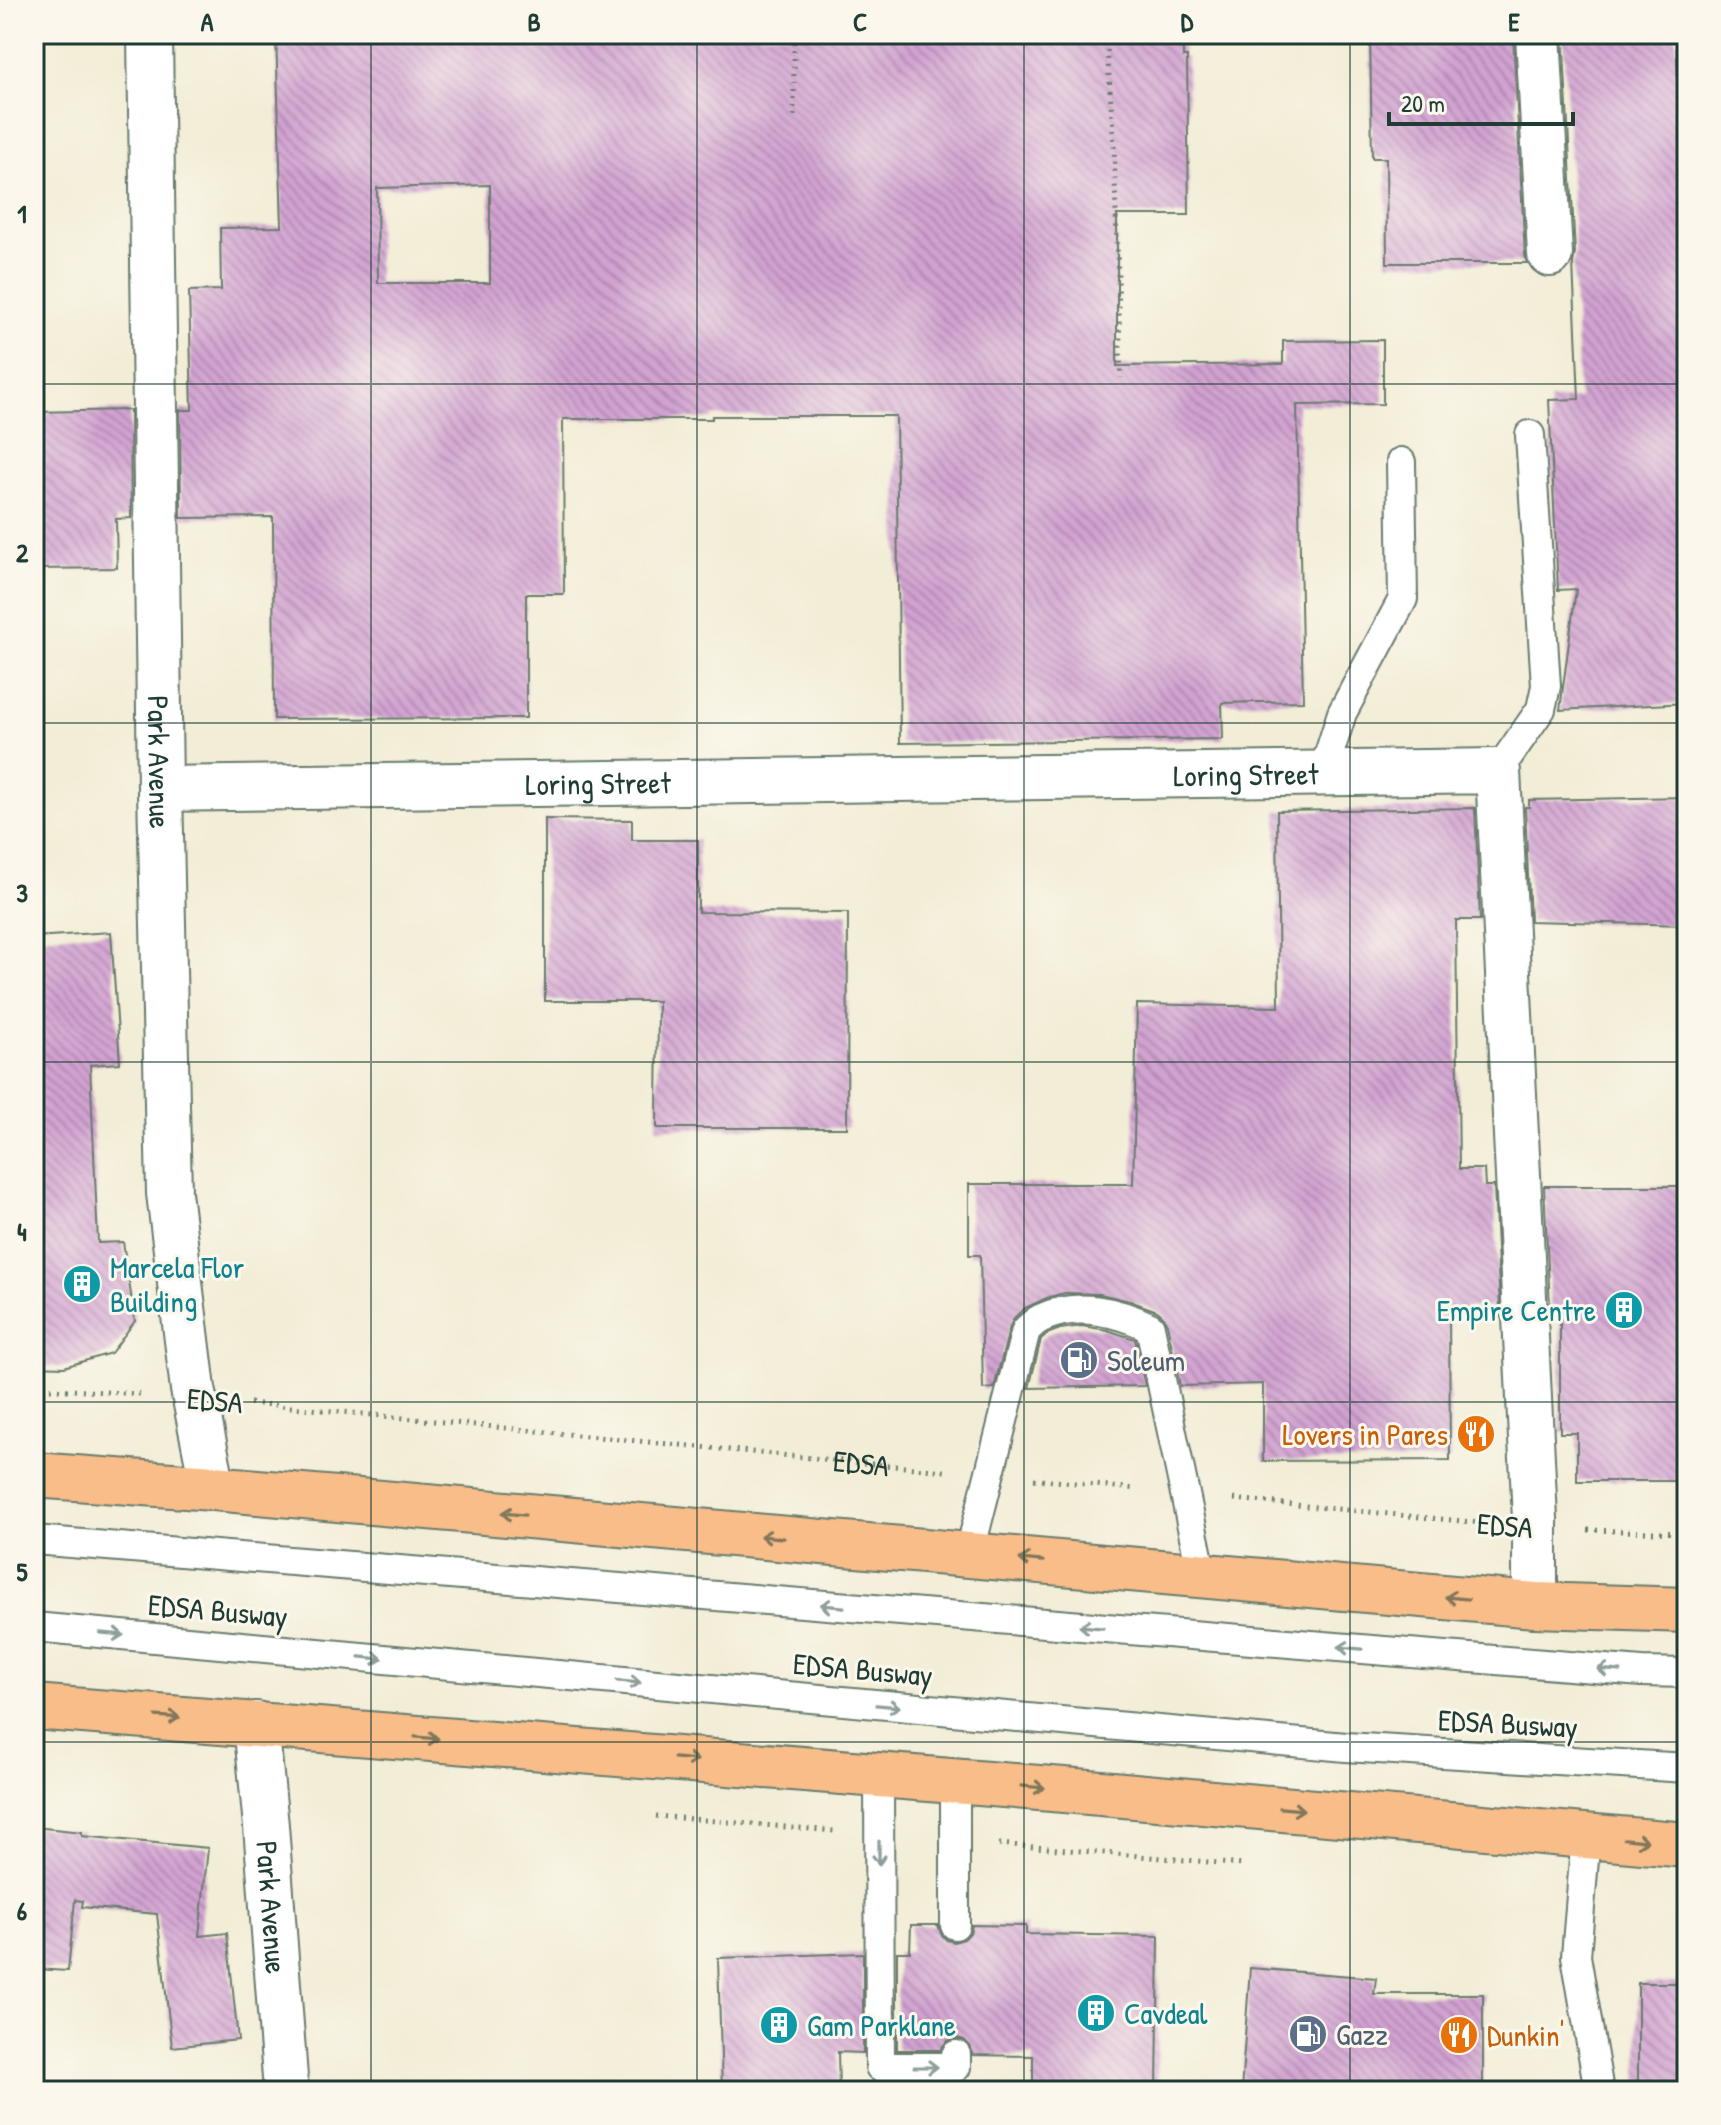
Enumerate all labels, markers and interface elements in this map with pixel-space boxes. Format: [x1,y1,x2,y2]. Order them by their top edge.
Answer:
text: A [201,4,214,39]
text: B [527,4,541,39]
text: C [853,4,867,39]
text: D [1181,4,1194,39]
text: E [1508,4,1520,39]
scale bar [1389,76,1573,126]
text: 20 m [1401,87,1445,119]
text: 1 [17,196,27,231]
text: 2 [16,535,29,570]
street label: Park Avenue [139,695,181,829]
street label: Loring Street [1173,753,1319,795]
street label: Loring Street [525,762,672,804]
text: 3 [16,875,28,910]
text: 4 [17,1214,27,1249]
place label: Marcela Flor Building [110,1247,245,1321]
building icon: Marcela Flor Building [61,1263,103,1305]
building icon: Empire Centre [1603,1289,1645,1331]
place label: Empire Centre [1437,1290,1596,1330]
fuel station icon: Soleum [1058,1339,1100,1381]
place label: Soleum [1107,1340,1185,1380]
street label: EDSA [185,1378,245,1422]
restaurant icon: Lovers in Pares [1455,1413,1497,1455]
place label: Lovers in Pares [1282,1414,1448,1454]
street label: EDSA [831,1440,891,1485]
street label: EDSA [1475,1503,1535,1547]
one-way arrow [500,1507,527,1522]
one-way arrow [759,1530,786,1545]
one-way arrow [1018,1552,1045,1567]
text: 5 [17,1554,28,1589]
street label: EDSA Busway [147,1584,289,1636]
one-way arrow [1444,1590,1471,1605]
one-way arrow [819,1598,846,1613]
one-way arrow [1078,1619,1105,1634]
one-way arrow [98,1627,125,1642]
one-way arrow [1337,1641,1364,1656]
street label: EDSA Busway [792,1643,934,1695]
one-way arrow [357,1651,384,1666]
one-way arrow [1596,1662,1623,1677]
one-way arrow [616,1675,642,1690]
one-way arrow [874,1698,901,1713]
street label: EDSA Busway [1437,1699,1579,1747]
one-way arrow [154,1710,181,1725]
one-way arrow [413,1731,440,1746]
one-way arrow [672,1752,699,1767]
one-way arrow [1019,1780,1046,1795]
one-way arrow [1278,1802,1305,1817]
one-way arrow [1623,1832,1649,1847]
street label: Park Avenue [247,1839,297,1975]
one-way arrow [871,1839,887,1866]
text: 6 [17,1893,28,1928]
building icon: Cavdeal [1075,1992,1117,2034]
place label: Cavdeal [1124,1993,1208,2033]
building icon: Gam Parklane [758,2004,800,2046]
place label: Gam Parklane [807,2005,956,2045]
fuel station icon: Gazz [1287,2013,1329,2055]
place label: Gazz [1336,2014,1388,2054]
restaurant icon: Dunkin' [1438,2014,1480,2056]
place label: Dunkin' [1487,2015,1564,2055]
one-way arrow [912,2059,939,2075]

